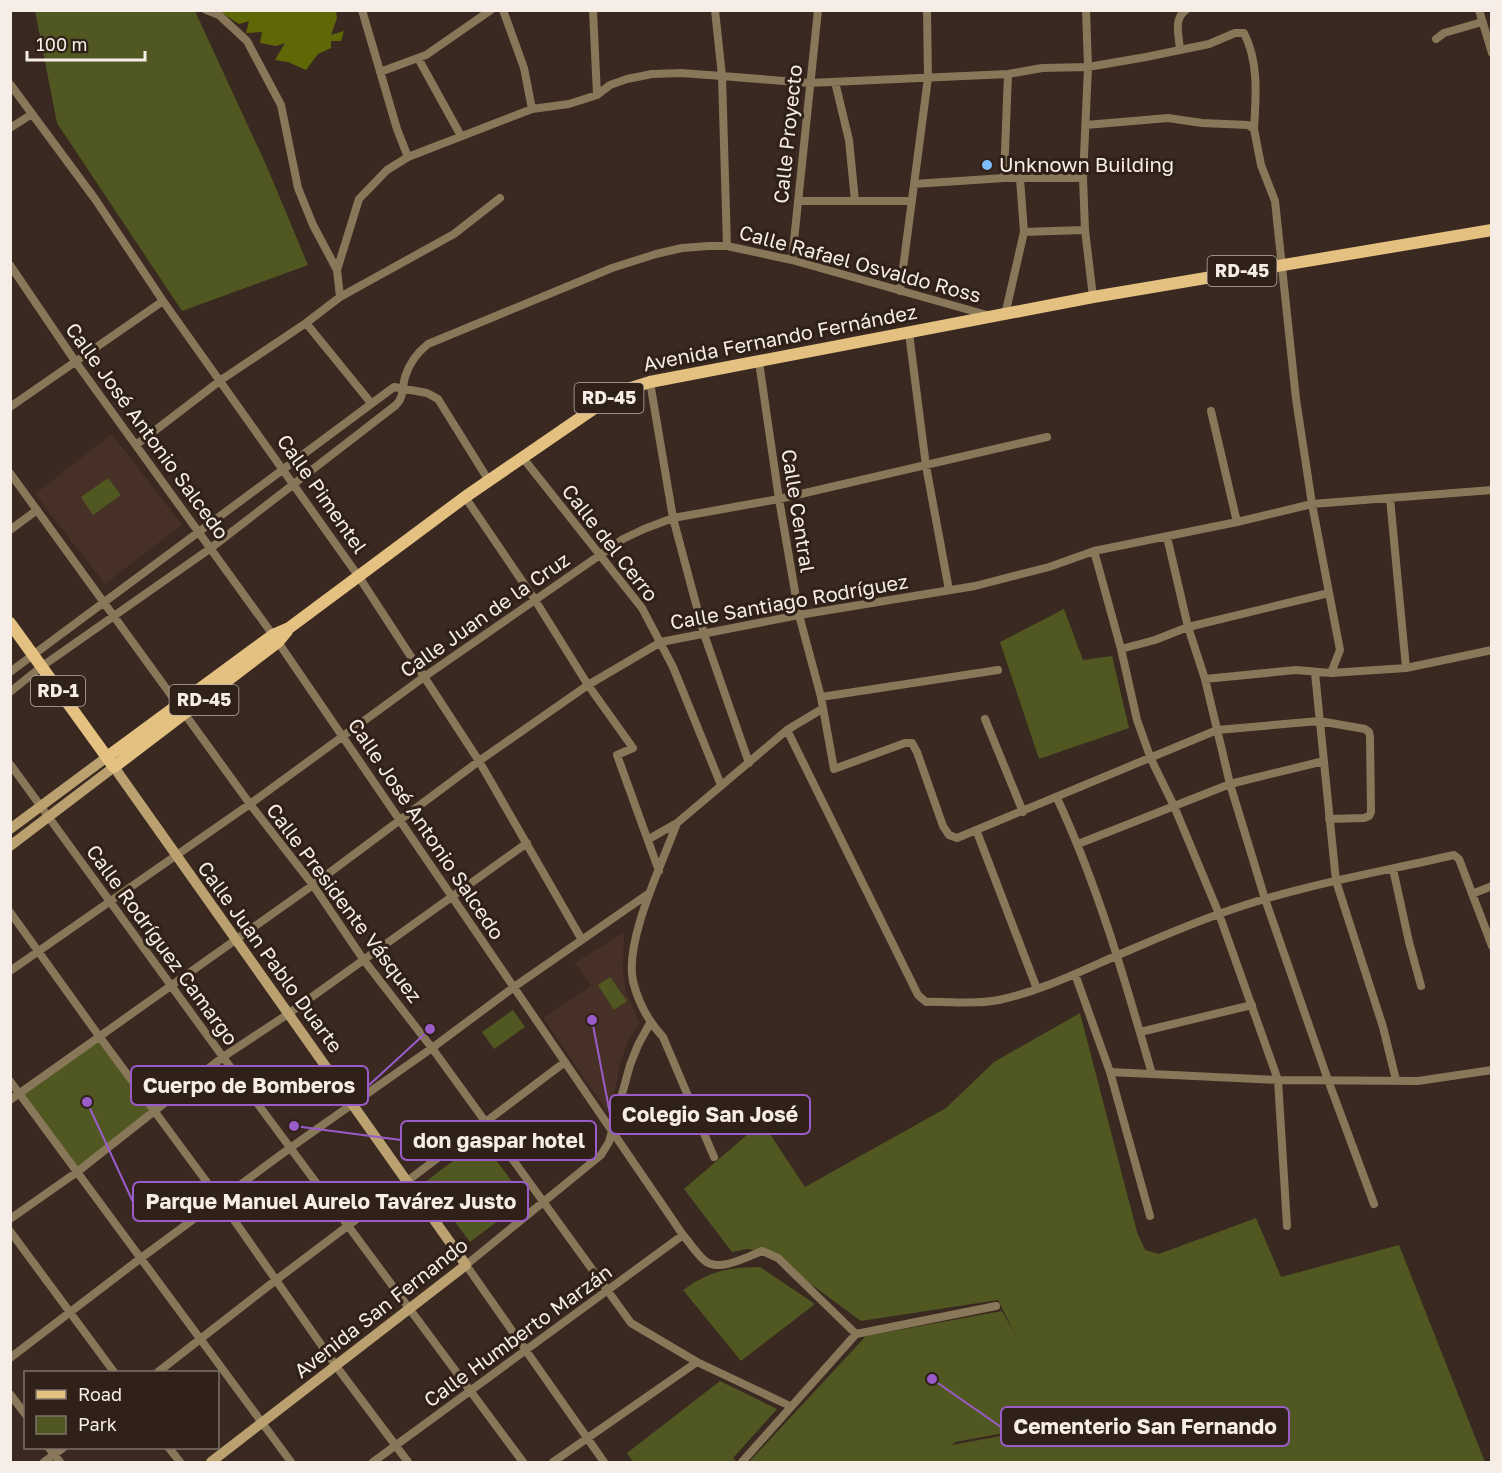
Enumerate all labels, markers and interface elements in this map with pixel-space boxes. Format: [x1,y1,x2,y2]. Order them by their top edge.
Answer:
scale bar [27,24,146,62]
text: 100 m [36,33,87,55]
street label: Calle Proyecto [768,63,806,205]
place label: Unknown Building [999,152,1174,176]
marker: Unknown Building [980,158,994,172]
street label: Calle Rafael Osvaldo Ross [737,219,984,307]
road number: RD-45 [1208,256,1276,286]
street label: Avenida Fernando Fernández [641,299,919,375]
street label: Calle José Antonio Salcedo [61,318,234,543]
road number: RD-45 [574,383,644,413]
street label: Calle Pimentel [273,429,373,558]
street label: Calle Central [777,447,821,574]
street label: Calle del Cerro [558,479,664,606]
street label: Calle Juan de la Cruz [395,547,574,682]
street label: Calle Santiago Rodríguez [668,568,910,634]
road number: RD-1 [31,676,85,706]
road number: RD-45 [170,685,238,715]
street label: Calle José Antonio Salcedo [344,713,510,944]
street label: Calle Presidente Vásquez [262,798,428,1007]
street label: Calle Rodríguez Camargo [82,839,244,1049]
street label: Calle Juan Pablo Duarte [193,856,348,1057]
callout: Cuerpo de Bomberos [131,1066,368,1105]
text: Cuerpo de Bomberos [143,1072,356,1098]
callout: Colegio San José [610,1095,810,1134]
text: Colegio San José [622,1101,798,1127]
callout: don gaspar hotel [401,1121,596,1160]
text: don gaspar hotel [413,1127,585,1153]
callout: Parque Manuel Aurelo Tavárez Justo [133,1182,528,1221]
text: Parque Manuel Aurelo Tavárez Justo [146,1188,516,1214]
street label: Avenida San Fernando [289,1232,472,1382]
street label: Calle Humberto Marzán [419,1259,616,1411]
legend [24,1371,219,1449]
text: Road [78,1383,122,1405]
callout: Cementerio San Fernando [1001,1407,1289,1446]
text: Park [78,1413,117,1435]
text: Cementerio San Fernando [1013,1413,1277,1439]

